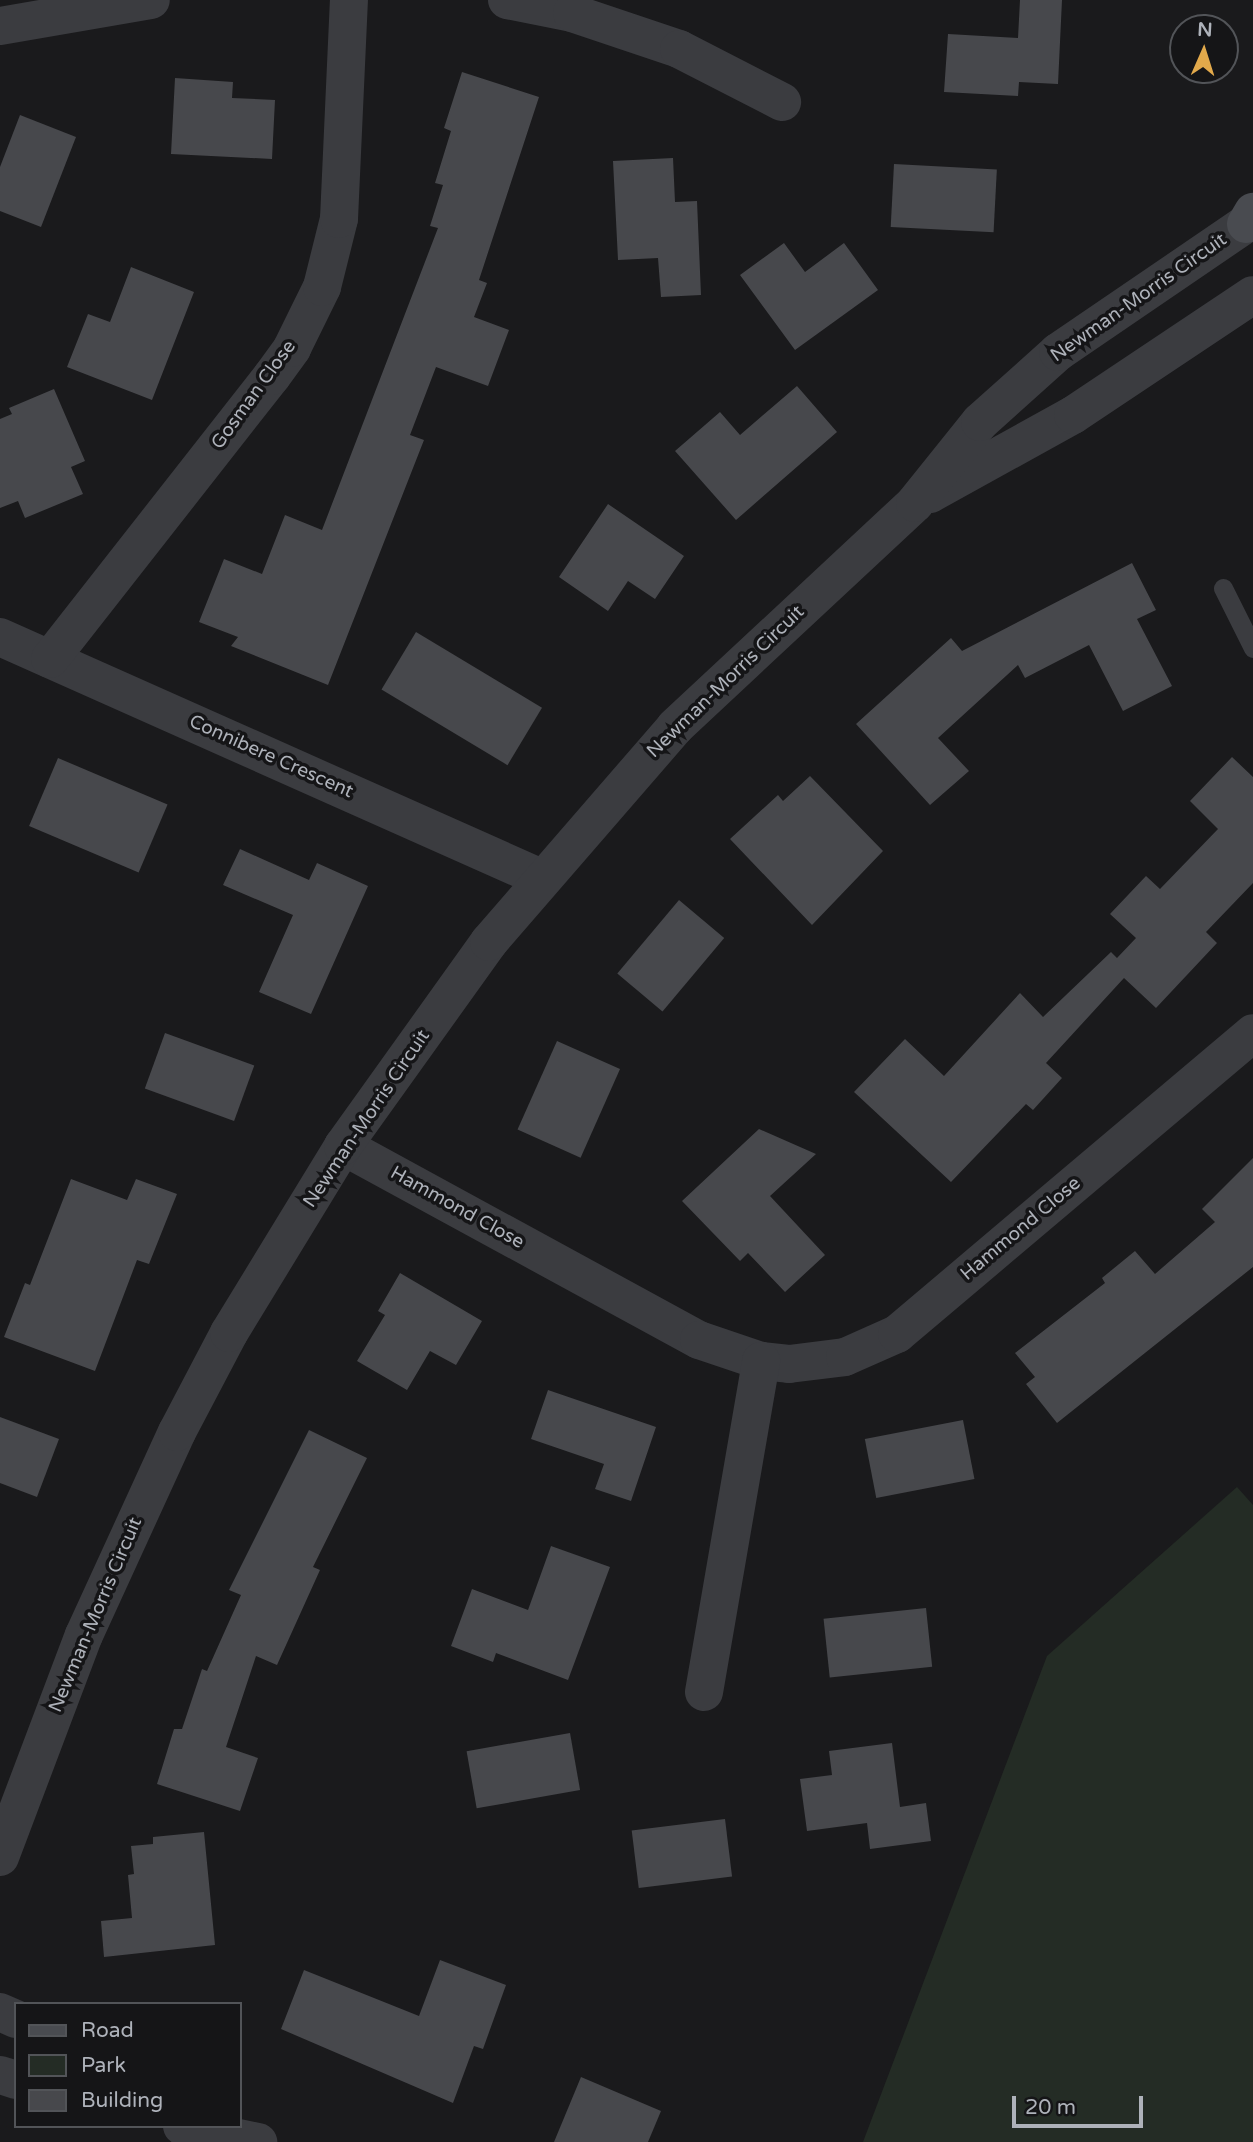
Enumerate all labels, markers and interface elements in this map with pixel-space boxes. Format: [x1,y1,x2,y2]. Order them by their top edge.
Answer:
north arrow [1169,14,1239,84]
text: N [1197,19,1213,41]
street label: Newman-Morris Circuit [1047,229,1231,367]
street label: Gosman Close [207,336,301,454]
street label: Newman-Morris Circuit [643,601,809,763]
street label: Connibere Crescent [185,711,357,803]
street label: Newman-Morris Circuit [299,1026,435,1212]
street label: Hammond Close [386,1162,528,1254]
street label: Hammond Close [956,1172,1086,1286]
street label: Newman-Morris Circuit [45,1514,147,1716]
legend [14,2002,242,2128]
text: Road [81,2018,134,2043]
text: Park [81,2053,126,2078]
scale bar [1015,2082,1146,2126]
text: Building [81,2088,163,2113]
text: 20 m [1025,2095,1076,2120]

